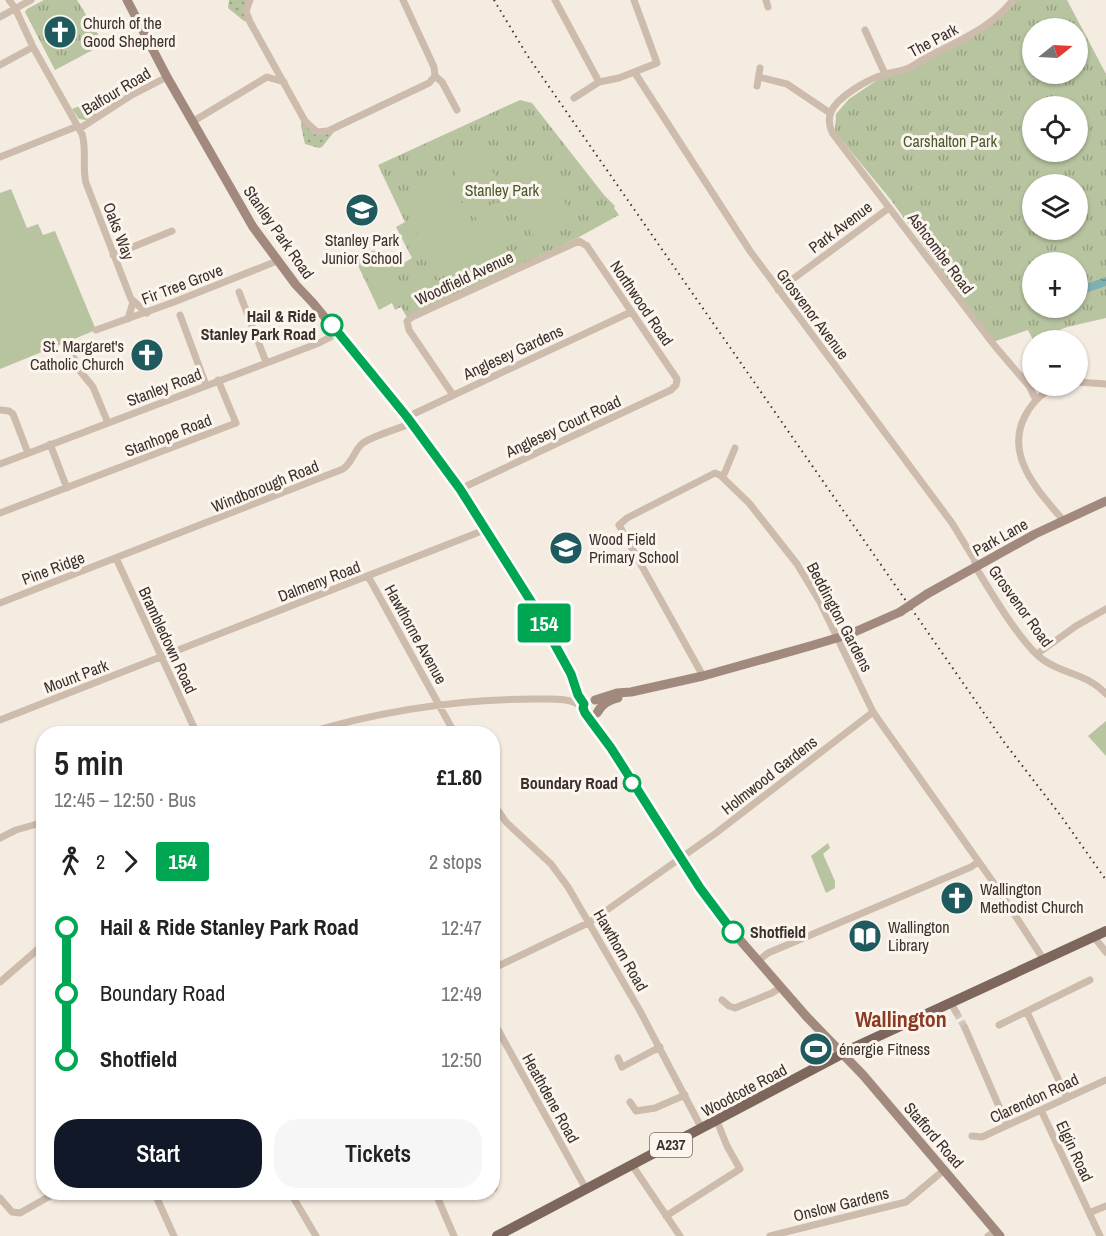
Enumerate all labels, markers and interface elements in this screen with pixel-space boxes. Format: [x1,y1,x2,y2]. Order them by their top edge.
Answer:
place label: Church of the Good Shepherd [83,12,176,52]
church icon: Church of the Good Shepherd [42,14,78,50]
street label: The Park [904,18,962,62]
north arrow [1022,18,1088,84]
map controls [1022,18,1088,396]
street label: Balfour Road [78,62,154,120]
button: locate [1022,96,1088,162]
park label: Carshalton Park [903,130,997,152]
button: layers [1022,174,1088,240]
park label: Stanley Park [465,179,540,201]
street label: Stanley Park Road [239,181,319,283]
school or university icon: Stanley Park Junior School [344,192,380,228]
street label: Park Avenue [804,196,876,258]
street label: Oaks Way [98,199,140,263]
street label: Ashcombe Road [902,207,979,298]
place label: Stanley Park Junior School [322,229,402,269]
street label: Woodfield Avenue [411,246,517,310]
button: + [1022,252,1088,318]
street label: Northwood Road [605,256,679,350]
street label: Fir Tree Grove [138,258,226,310]
street label: Grosvenor Avenue [772,264,854,364]
place label: Hail & Ride Stanley Park Road [201,305,316,345]
marker: Hail & Ride Stanley Park Road [321,314,343,336]
street label: Anglesey Gardens [459,319,567,385]
button: − [1022,330,1088,396]
place label: St. Margaret's Catholic Church [30,335,124,375]
church icon: St. Margaret's Catholic Church [129,337,165,373]
street label: Stanley Road [123,363,205,411]
street label: Anglesey Court Road [501,390,624,463]
street label: Stanhope Road [121,408,215,462]
street label: Windborough Road [208,454,322,518]
street label: Park Lane [969,513,1031,561]
place label: Wood Field Primary School [589,528,679,568]
school or university icon: Wood Field Primary School [548,530,584,566]
street label: Pine Ridge [18,546,88,590]
street label: Dalmeny Road [275,555,363,607]
street label: Beddington Gardens [802,558,878,676]
street label: Grosvenor Road [984,561,1058,651]
street label: Hawthorne Avenue [380,580,452,688]
street label: Brambledown Road [134,583,202,697]
line badge: 154 [510,604,578,642]
text: 154 [530,609,558,638]
street label: Mount Park [41,654,112,698]
street label: Holmwood Gardens [717,731,821,819]
text: 5 min [54,741,124,785]
text: £1.80 [437,762,482,792]
place label: Boundary Road [520,772,618,794]
marker: Boundary Road [623,774,641,792]
text: 12:45 – 12:50 · Bus [54,786,196,813]
icon: walk [54,845,87,878]
icon: forward [114,845,147,878]
text: 154 [168,847,197,876]
text: 2 [96,848,105,875]
text: 2 stops [429,848,482,875]
place label: Wallington Methodist Church [980,878,1084,918]
church icon: Wallington Methodist Church [939,880,975,916]
street label: Hawthorn Road [589,905,653,995]
text: Hail & Ride Stanley Park Road [100,912,359,942]
text: 12:47 [441,914,482,941]
place label: Wallington Library [888,916,950,956]
library icon: Wallington Library [847,918,883,954]
marker: Shotfield [722,921,744,943]
place label: Shotfield [750,921,806,943]
text: Boundary Road [100,978,225,1008]
text: 12:49 [441,980,482,1007]
district label: Wallington [855,1004,947,1034]
sports icon: énergie Fitness [798,1031,834,1067]
place label: énergie Fitness [839,1038,930,1060]
text: Shotfield [100,1044,177,1074]
text: 12:50 [441,1046,482,1073]
street label: Heathdene Road [517,1049,585,1147]
street label: Woodcote Road [697,1058,791,1122]
street label: Clarendon Road [986,1068,1082,1128]
street label: Stafford Road [899,1097,969,1173]
street label: Elgin Road [1051,1117,1099,1185]
button: Start [54,1119,262,1188]
button: Tickets [274,1119,482,1188]
road number: A237 [650,1133,692,1157]
street label: Onslow Gardens [791,1182,891,1226]

